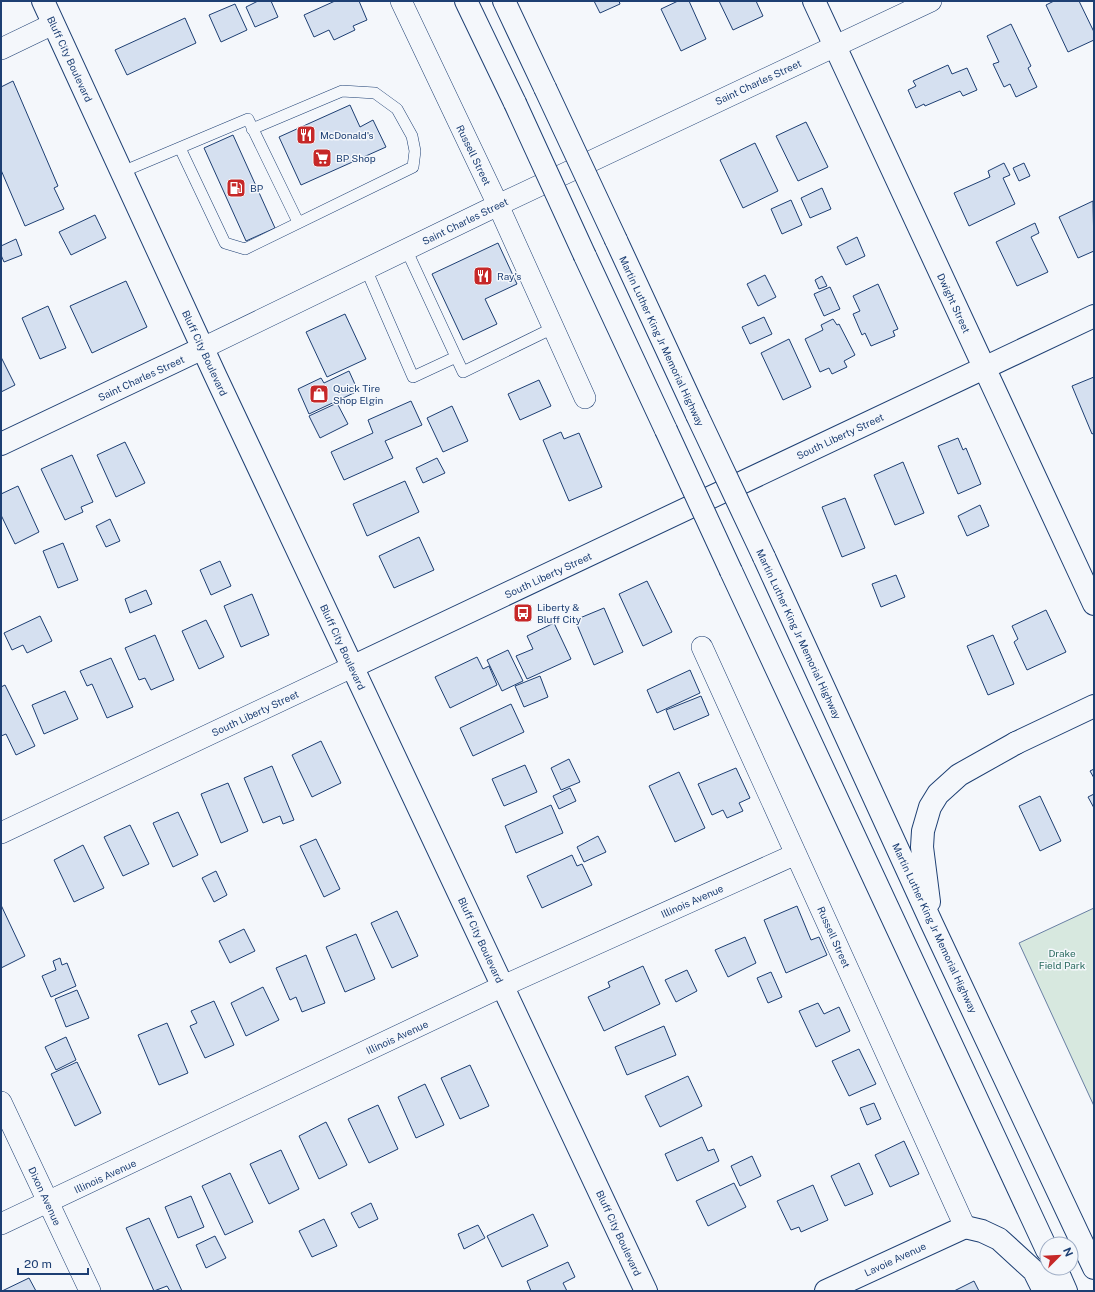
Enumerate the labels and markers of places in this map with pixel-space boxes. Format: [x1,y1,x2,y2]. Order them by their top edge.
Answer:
restaurant icon: McDonald's [295,124,317,146]
place label: McDonald's [320,129,373,141]
supermarket icon: BP Shop [311,147,333,169]
place label: BP Shop [336,152,376,164]
fuel station icon: BP [225,177,247,199]
place label: BP [250,182,264,194]
restaurant icon: Ray's [472,265,494,287]
place label: Ray's [497,270,521,282]
place label: Quick Tire Shop Elgin [333,382,383,406]
shop icon: Quick Tire Shop Elgin [308,383,330,405]
place label: Liberty & Bluff City [537,601,582,625]
bus stop icon: Liberty & Bluff City [512,602,534,624]

